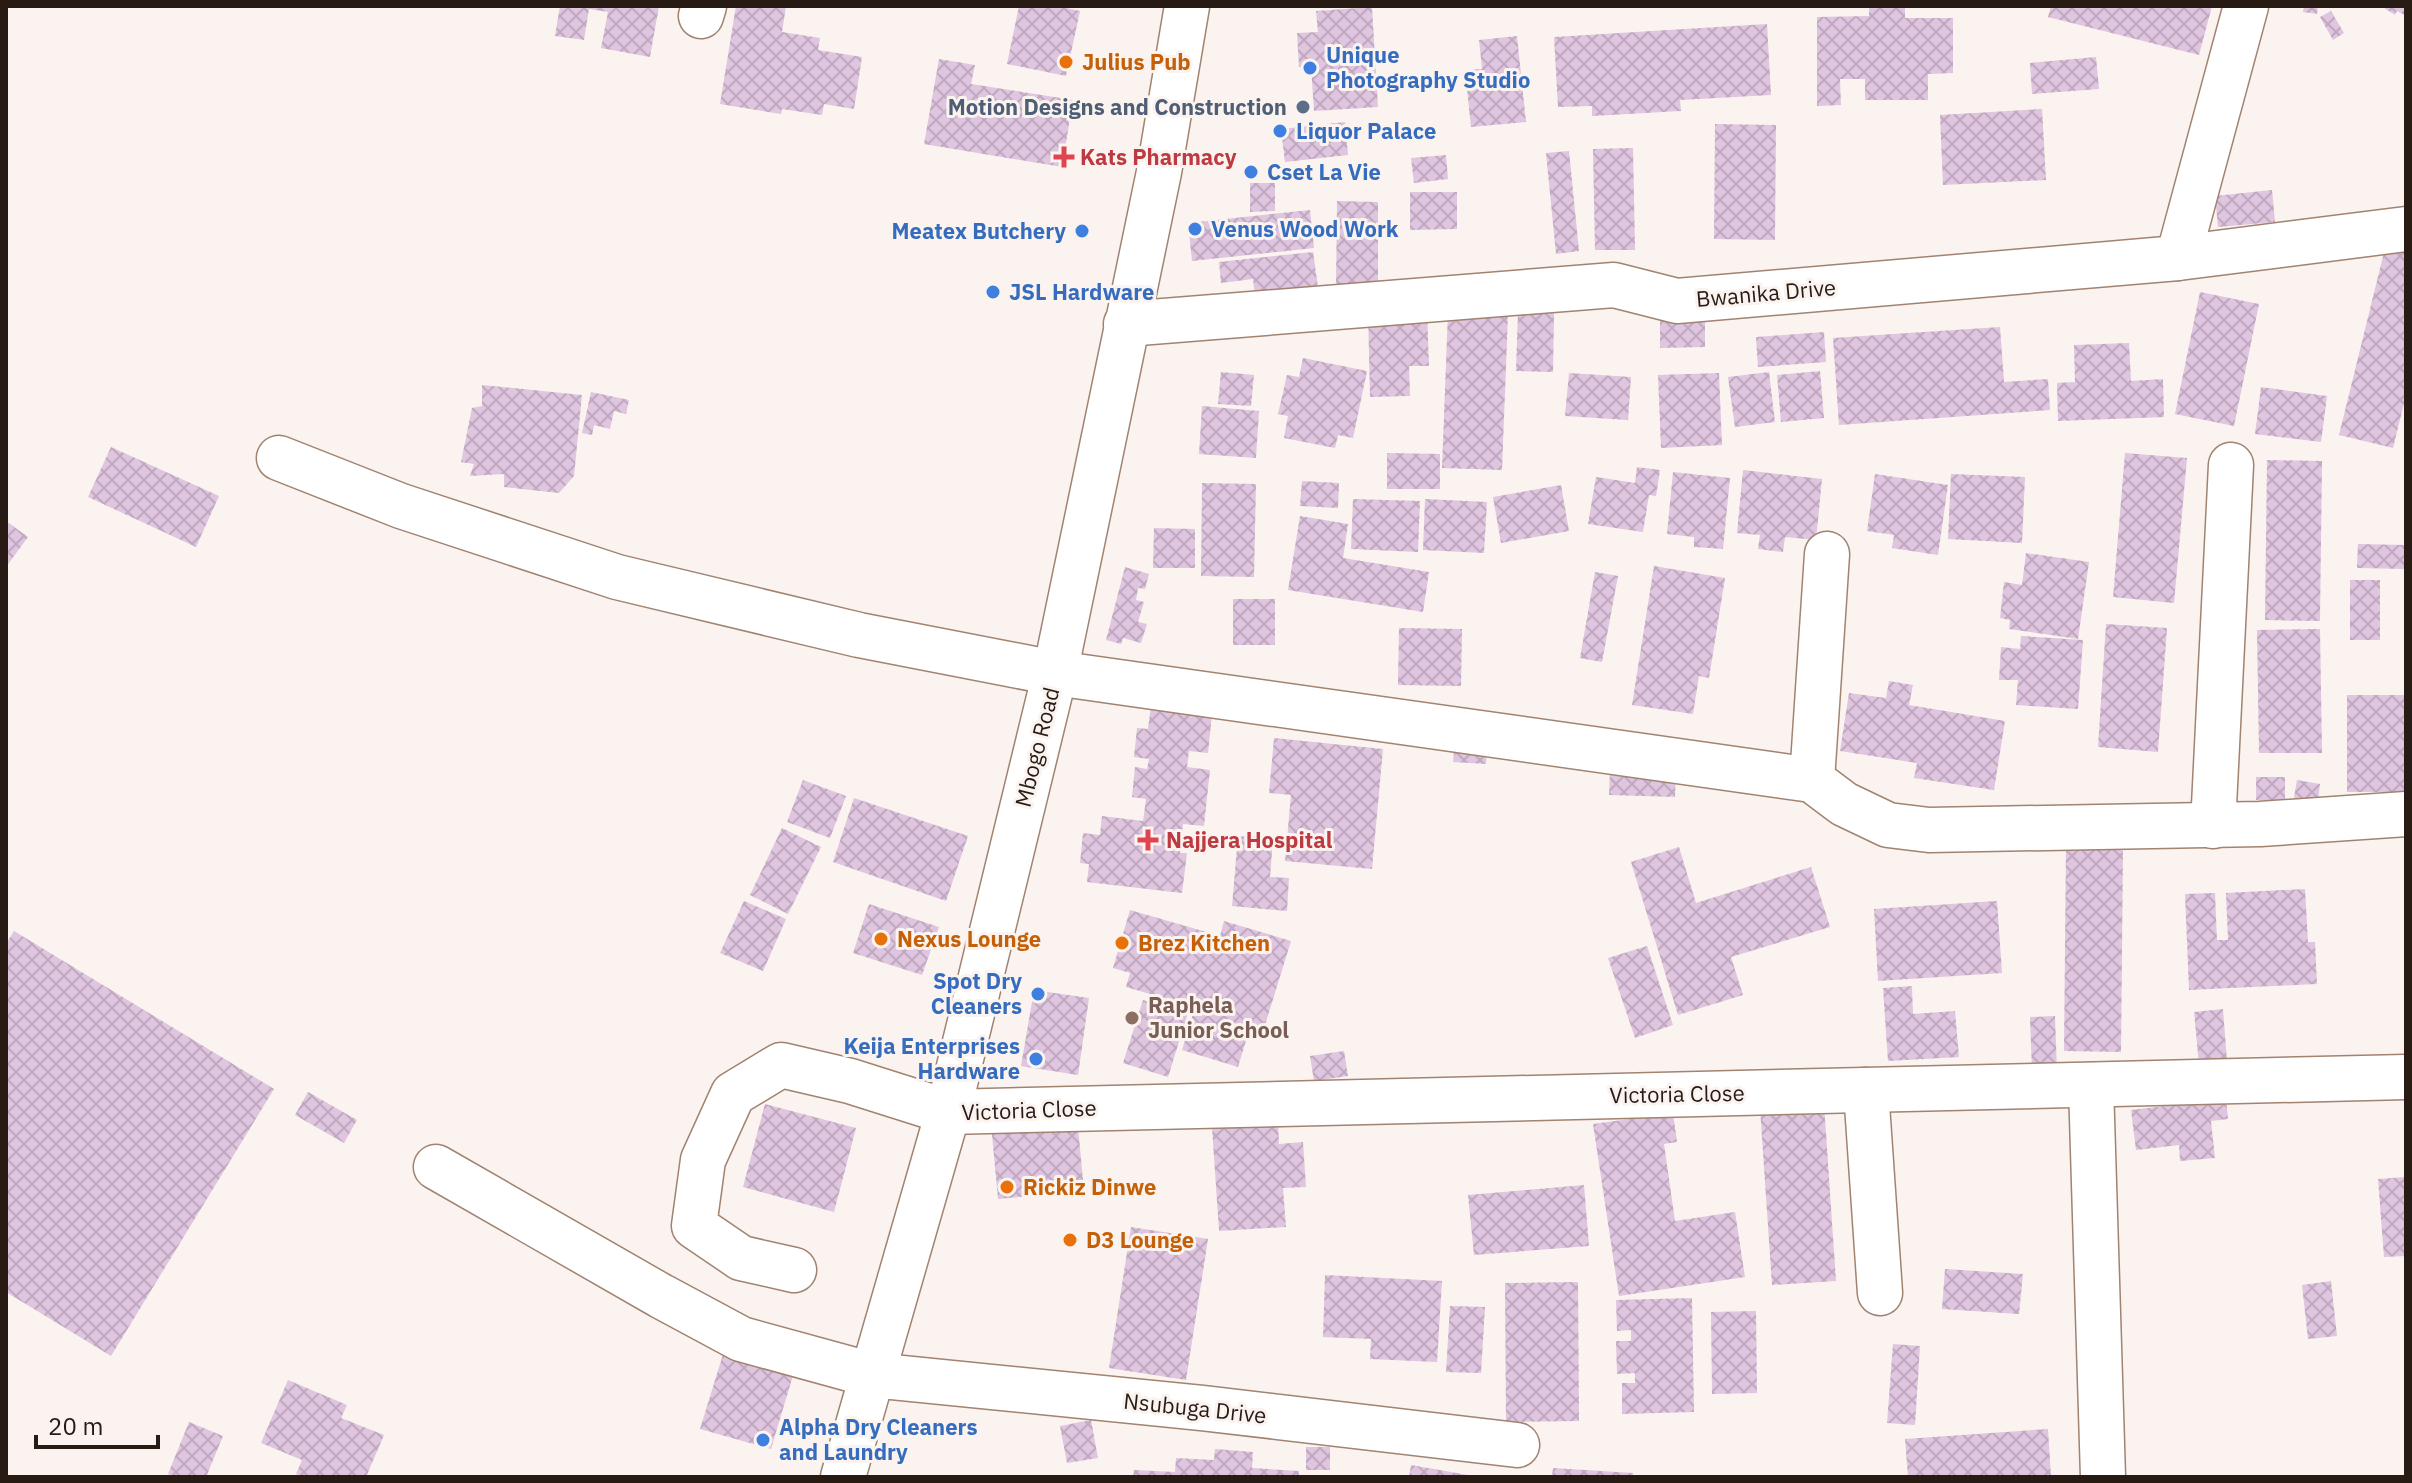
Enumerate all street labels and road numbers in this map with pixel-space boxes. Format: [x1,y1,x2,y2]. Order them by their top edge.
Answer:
street label: Bwanika Drive [1695,272,1837,313]
street label: Mbogo Road [1008,684,1065,810]
street label: Victoria Close [1609,1078,1745,1109]
street label: Victoria Close [961,1093,1097,1126]
street label: Nsubuga Drive [1122,1386,1268,1429]

